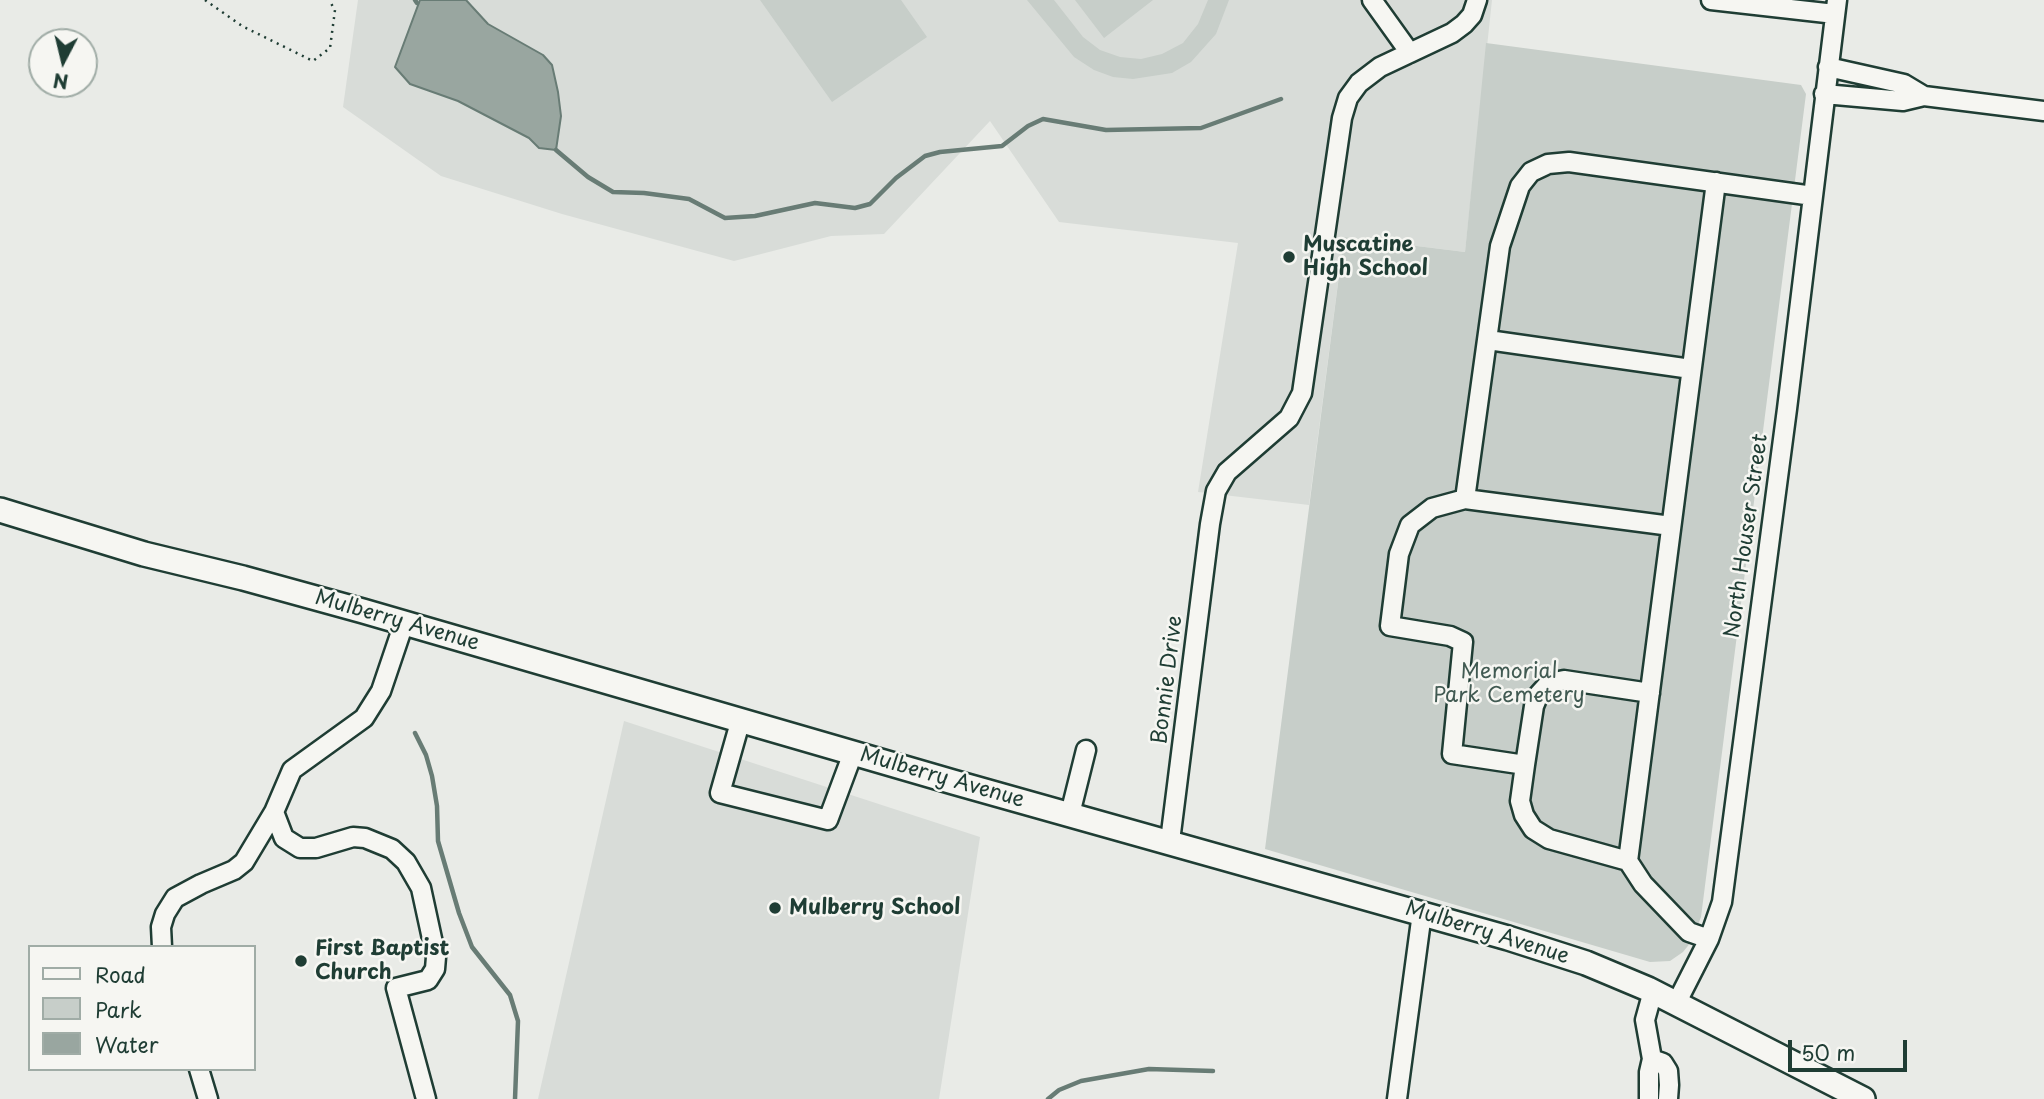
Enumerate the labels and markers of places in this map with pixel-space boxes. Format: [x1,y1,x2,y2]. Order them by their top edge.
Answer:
place label: Muscatine High School [1303,232,1428,282]
marker: Muscatine High School [1281,249,1297,265]
place label: Mulberry School [789,895,960,921]
marker: Mulberry School [767,900,783,916]
place label: First Baptist Church [315,936,450,986]
marker: First Baptist Church [293,953,309,969]

